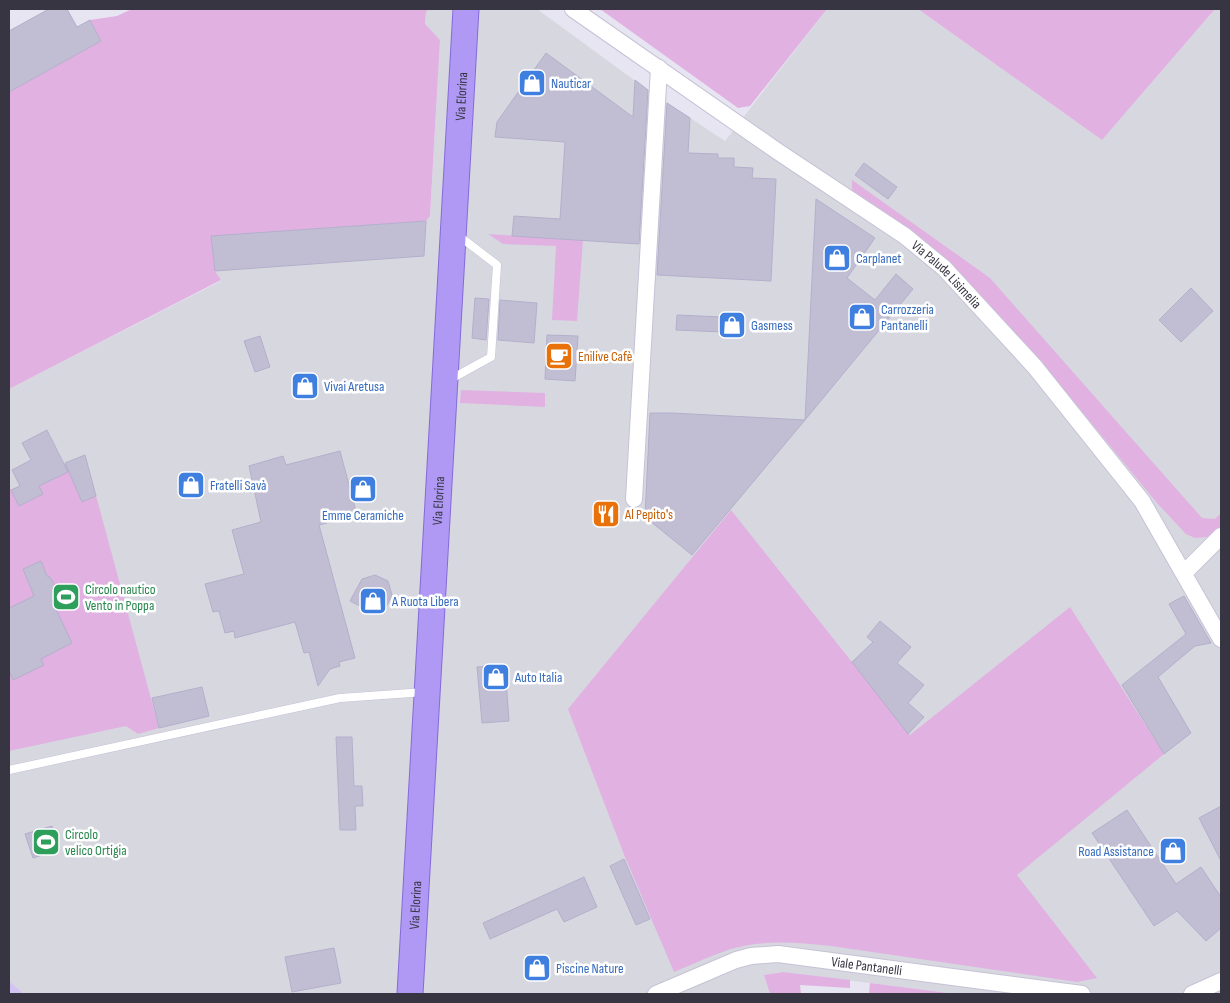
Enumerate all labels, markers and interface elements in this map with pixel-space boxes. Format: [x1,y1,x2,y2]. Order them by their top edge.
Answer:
shop icon: Nauticar [517,68,547,98]
street label: Via Elorina [452,72,471,121]
place label: Nauticar [551,75,591,92]
street label: Via Palude Lisimelia [908,237,985,312]
shop icon: Carplanet [822,243,852,273]
place label: Carplanet [856,250,902,267]
place label: Carrozzeria Pantanelli [881,301,934,334]
shop icon: Carrozzeria Pantanelli [847,302,877,332]
shop icon: Gasmess [717,310,747,340]
place label: Gasmess [751,317,793,334]
cafe icon: Enilive Cafè [544,341,574,371]
place label: Enilive Cafè [578,348,632,365]
shop icon: Vivai Aretusa [290,371,320,401]
place label: Vivai Aretusa [324,378,384,395]
shop icon: Fratelli Savà [176,470,206,500]
shop icon: Emme Ceramiche [348,474,378,504]
street label: Via Elorina [429,476,448,526]
place label: Fratelli Savà [210,477,266,494]
restaurant icon: Al Pepito's [591,499,621,529]
place label: Al Pepito's [624,506,673,523]
place label: Emme Ceramiche [322,507,404,524]
place label: Circolo nautico Vento in Poppa [85,581,156,614]
sports icon: Circolo nautico Vento in Poppa [51,582,81,612]
shop icon: A Ruota Libera [358,586,388,616]
place label: A Ruota Libera [391,593,459,610]
shop icon: Auto Italia [481,662,511,692]
place label: Auto Italia [514,669,562,686]
place label: Circolo velico Ortigia [65,826,127,859]
sports icon: Circolo velico Ortigia [31,827,61,857]
shop icon: Road Assistance [1158,836,1188,866]
place label: Road Assistance [1078,843,1154,860]
street label: Via Elorina [406,880,425,930]
shop icon: Piscine Nature [522,953,552,983]
street label: Viale Pantanelli [830,953,903,979]
place label: Piscine Nature [556,960,624,977]

